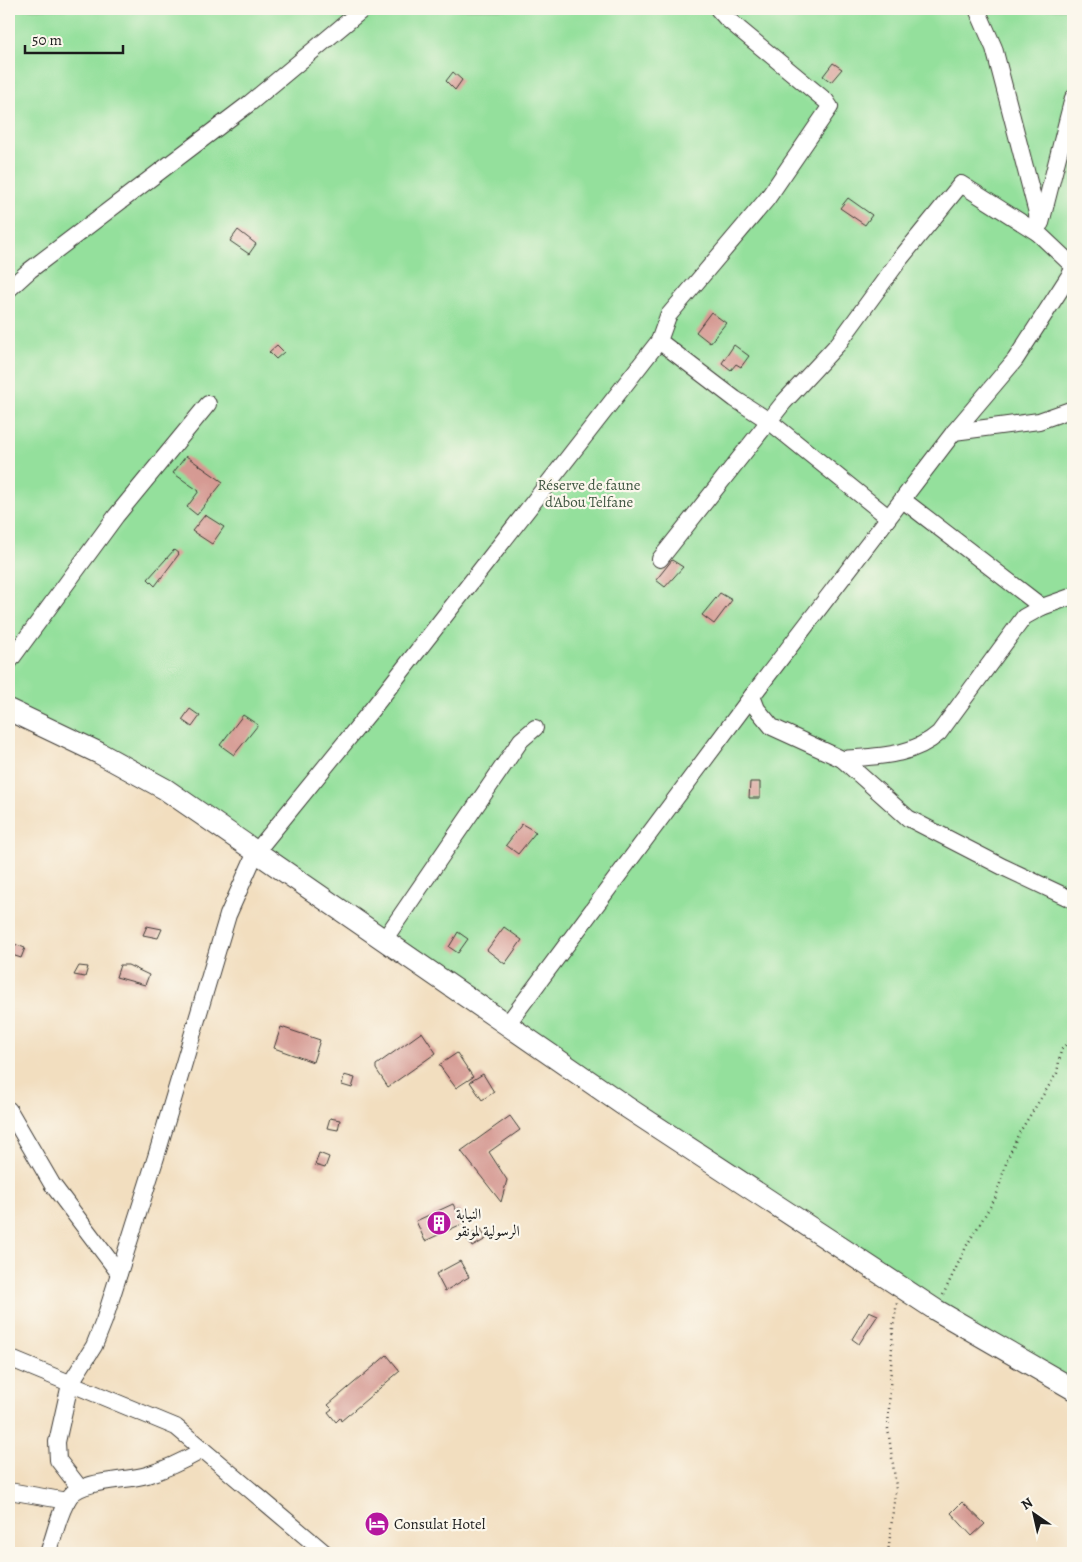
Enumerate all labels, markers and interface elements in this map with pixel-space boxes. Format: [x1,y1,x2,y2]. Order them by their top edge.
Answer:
scale bar [25,22,122,54]
text: 50 m [32,30,62,50]
park label: Réserve de faune d'Abou Telfane [538,475,641,512]
place label: النيابة الرسولية لمونقو [454,1204,520,1241]
building icon: النيابة الرسولية لمونقو [426,1210,452,1236]
north arrow [1010,1490,1060,1540]
text: N [1017,1493,1037,1514]
hotel icon: Consulat Hotel [364,1511,390,1537]
place label: Consulat Hotel [394,1514,486,1534]

